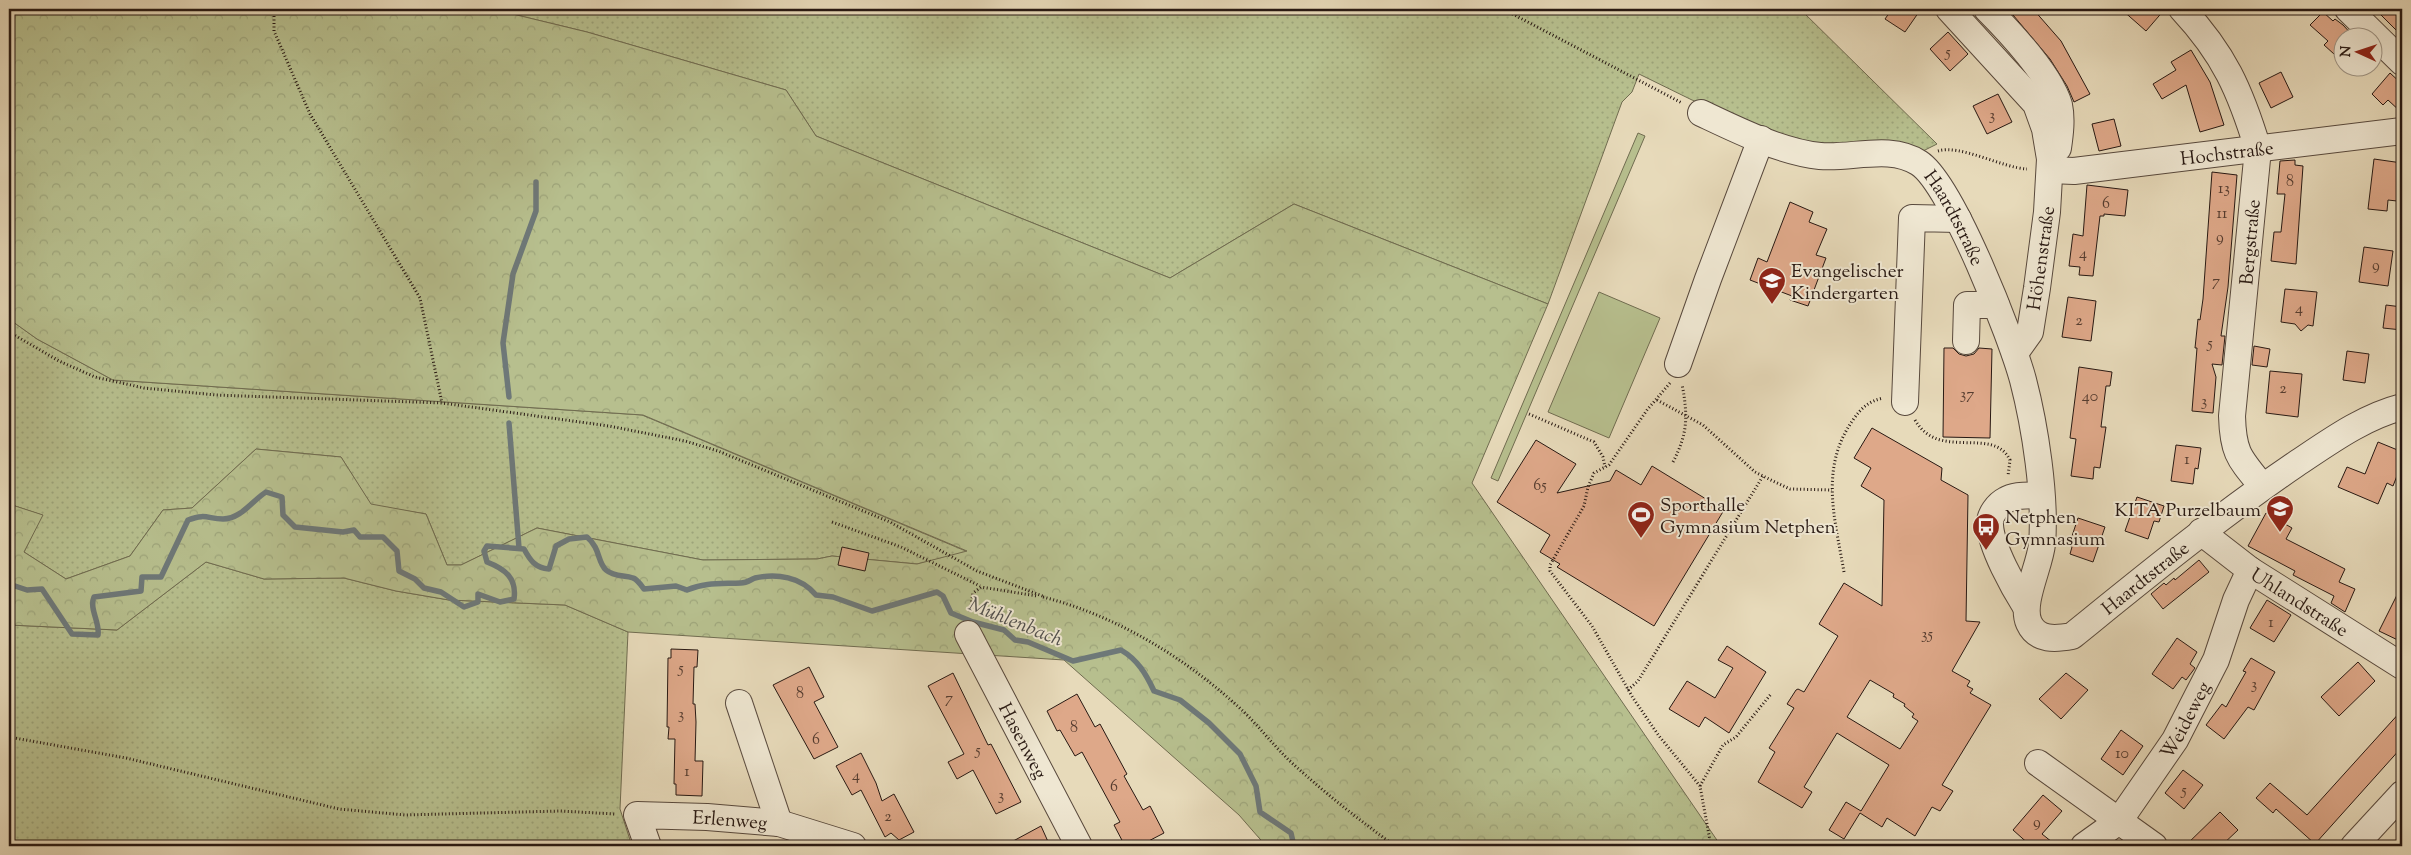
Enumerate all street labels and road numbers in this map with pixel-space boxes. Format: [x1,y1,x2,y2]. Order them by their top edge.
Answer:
street label: Hochstraße [2179,136,2276,174]
street label: Haardtstraße [1916,165,1989,271]
street label: Bergstraße [2234,198,2269,286]
street label: Höhenstraße [2022,204,2063,312]
street label: Haardtstraße [2097,536,2196,623]
street label: Uhlandstraße [2244,562,2353,645]
street label: Weideweg [2155,677,2219,765]
street label: Hasenweg [990,699,1053,784]
street label: Erlenweg [692,806,768,838]

